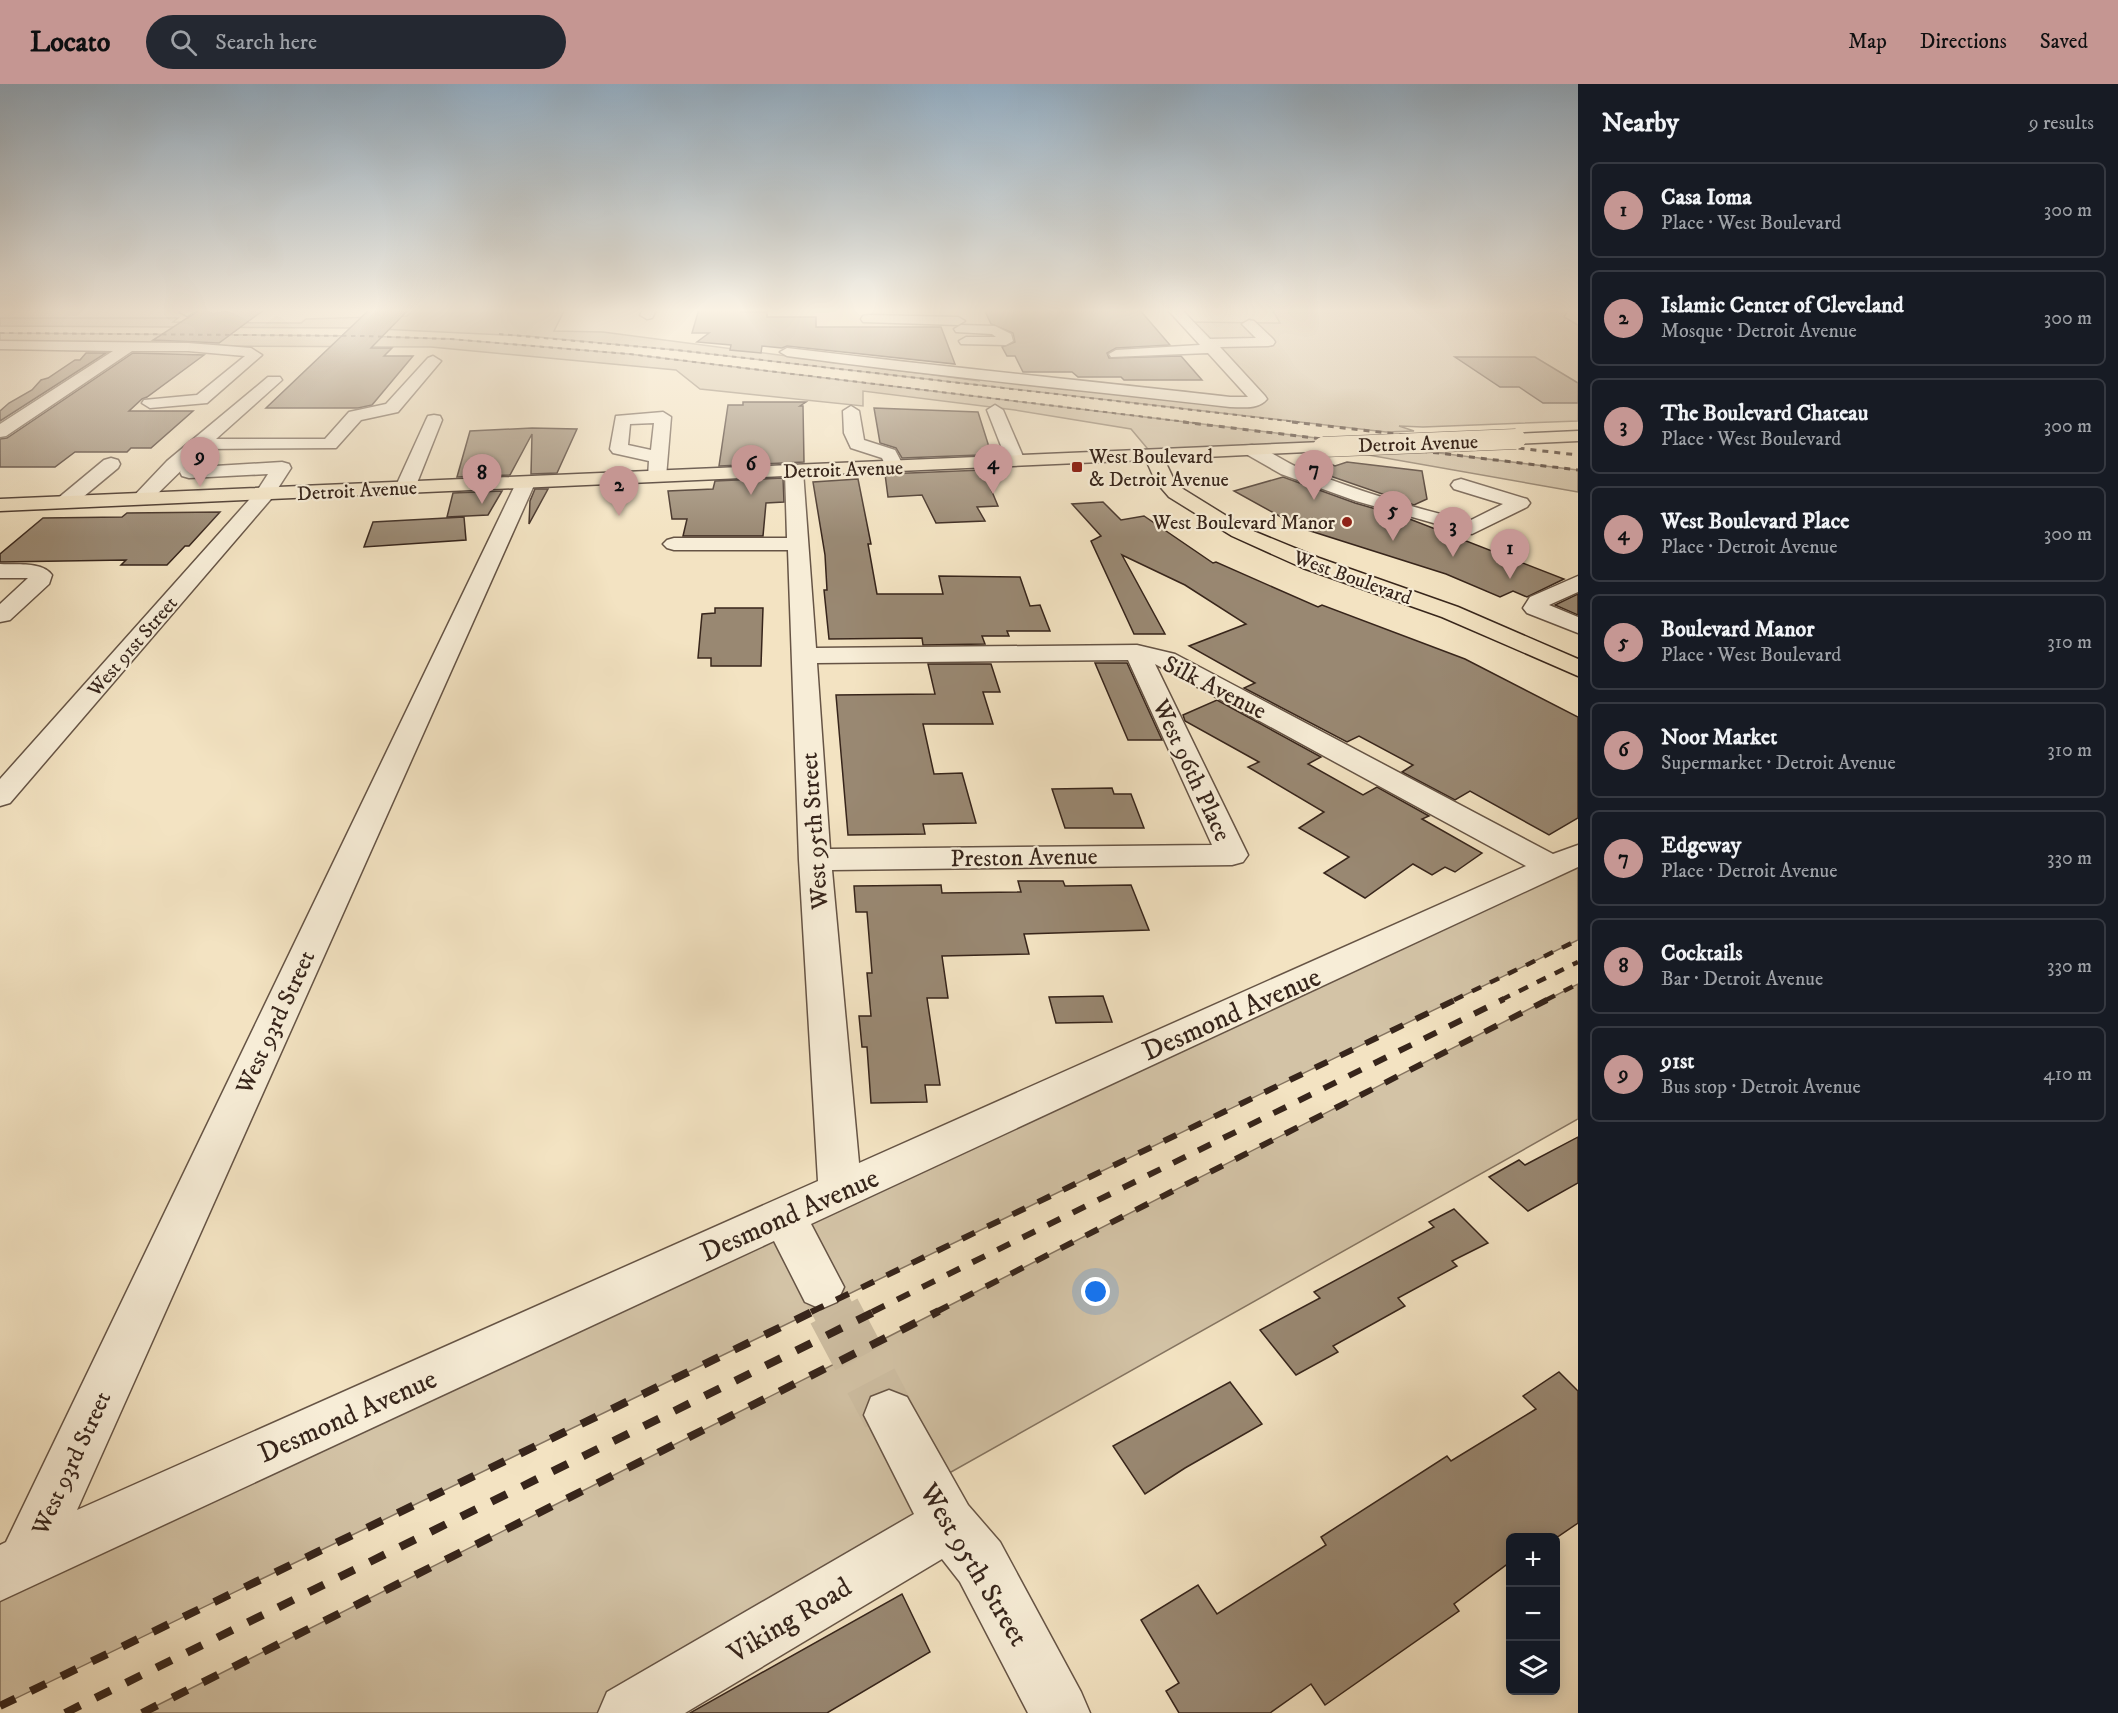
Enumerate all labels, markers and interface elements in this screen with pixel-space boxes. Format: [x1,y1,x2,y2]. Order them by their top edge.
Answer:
search box [146,15,566,69]
text: Locato [30,25,110,60]
icon: search [167,26,200,59]
text: Search here [215,29,317,56]
text: Map [1848,29,1887,55]
text: Directions [1920,29,2007,55]
text: Saved [2040,29,2088,55]
text: Nearby [1602,107,1679,140]
text: 9 results [2029,111,2094,136]
text: Casa Ioma [1661,184,1752,211]
text: 1 [1620,198,1627,223]
text: 300 m [2044,198,2092,223]
text: Place · West Boulevard [1661,211,1841,236]
text: Islamic Center of Cleveland [1661,292,1904,319]
text: 2 [1619,306,1628,331]
text: 300 m [2044,306,2092,331]
text: Mosque · Detroit Avenue [1661,319,1857,344]
text: The Boulevard Chateau [1661,400,1868,427]
text: 3 [1620,414,1627,439]
text: 300 m [2044,414,2092,439]
text: Place · West Boulevard [1661,427,1841,452]
street label: Detroit Avenue [1358,430,1479,459]
pin: 9 [180,438,220,487]
pin: 4 [974,444,1012,494]
place label: West Boulevard & Detroit Avenue [1088,445,1229,493]
pin: 6 [732,446,771,495]
pin: 7 [1294,450,1334,500]
pin: 8 [462,454,502,504]
street label: Detroit Avenue [783,456,904,485]
marker: West Boulevard & Detroit Avenue [1070,460,1084,474]
pin: 2 [600,466,638,516]
street label: Detroit Avenue [296,476,418,507]
pin: 5 [1374,492,1412,541]
pin: 3 [1434,508,1472,557]
text: West Boulevard Place [1661,508,1849,535]
place label: West Boulevard Manor [1152,511,1336,536]
marker: West Boulevard Manor [1340,515,1354,529]
text: 4 [1618,522,1629,547]
text: 300 m [2044,522,2092,547]
pin: 1 [1490,530,1530,579]
text: Place · Detroit Avenue [1661,535,1838,560]
street label: West Boulevard [1289,545,1415,611]
street label: West 91st Street [82,592,184,703]
text: Boulevard Manor [1661,616,1814,643]
text: 5 [1619,630,1628,655]
text: 310 m [2047,630,2092,655]
text: Place · West Boulevard [1661,643,1841,668]
street label: Silk Avenue [1158,649,1271,727]
street label: West 96th Place [1145,694,1237,846]
text: Noor Market [1661,724,1777,751]
text: 6 [1618,738,1629,763]
text: 310 m [2047,738,2092,763]
street label: West 95th Street [795,751,836,912]
text: Supermarket · Detroit Avenue [1661,751,1896,776]
text: Edgeway [1661,832,1741,859]
street label: Preston Avenue [950,842,1098,874]
text: 7 [1618,846,1629,871]
text: 330 m [2047,846,2092,871]
text: Place · Detroit Avenue [1661,859,1838,884]
text: Cocktails [1661,940,1743,967]
street label: West 93rd Street [229,945,322,1100]
text: 8 [1618,954,1629,979]
text: 330 m [2047,954,2092,979]
street label: Desmond Avenue [1137,959,1326,1069]
text: Bar · Detroit Avenue [1661,967,1823,992]
text: 91st [1661,1048,1694,1075]
text: 9 [1619,1062,1628,1087]
text: 410 m [2043,1062,2092,1087]
text: Bus stop · Detroit Avenue [1661,1075,1861,1100]
street label: Desmond Avenue [695,1160,884,1270]
your location [1081,1277,1110,1306]
street label: Desmond Avenue [253,1361,442,1471]
street label: West 93rd Street [25,1386,118,1541]
street label: West 95th Street [911,1476,1036,1653]
map controls [1506,1533,1560,1695]
button: + [1506,1533,1560,1587]
street label: Viking Road [721,1570,858,1671]
button: − [1506,1587,1560,1641]
button: layers [1506,1641,1560,1695]

